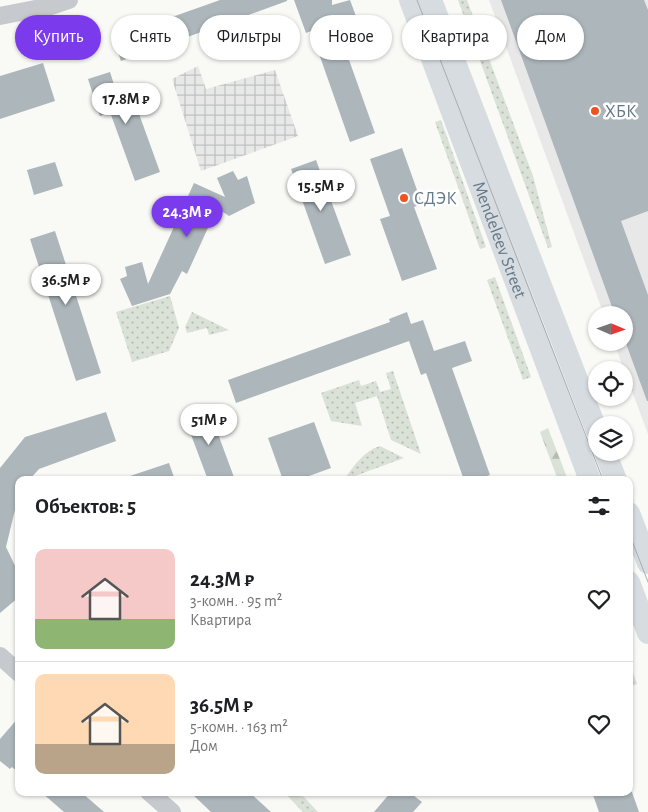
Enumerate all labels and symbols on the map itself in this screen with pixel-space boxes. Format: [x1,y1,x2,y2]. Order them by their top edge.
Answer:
pin: 17.8M ₽ [80,82,172,125]
place label: ХБК [605,103,637,121]
marker: ХБК [589,105,601,117]
pin: 15.5M ₽ [275,170,367,212]
street label: Mendeleev Street [469,179,529,301]
place label: СДЭК [414,190,457,208]
marker: СДЭК [398,192,410,204]
pin: 24.3M ₽ [141,196,233,238]
pin: 36.5M ₽ [20,264,112,306]
north arrow [588,306,632,351]
pin: 51M ₽ [174,404,244,446]

